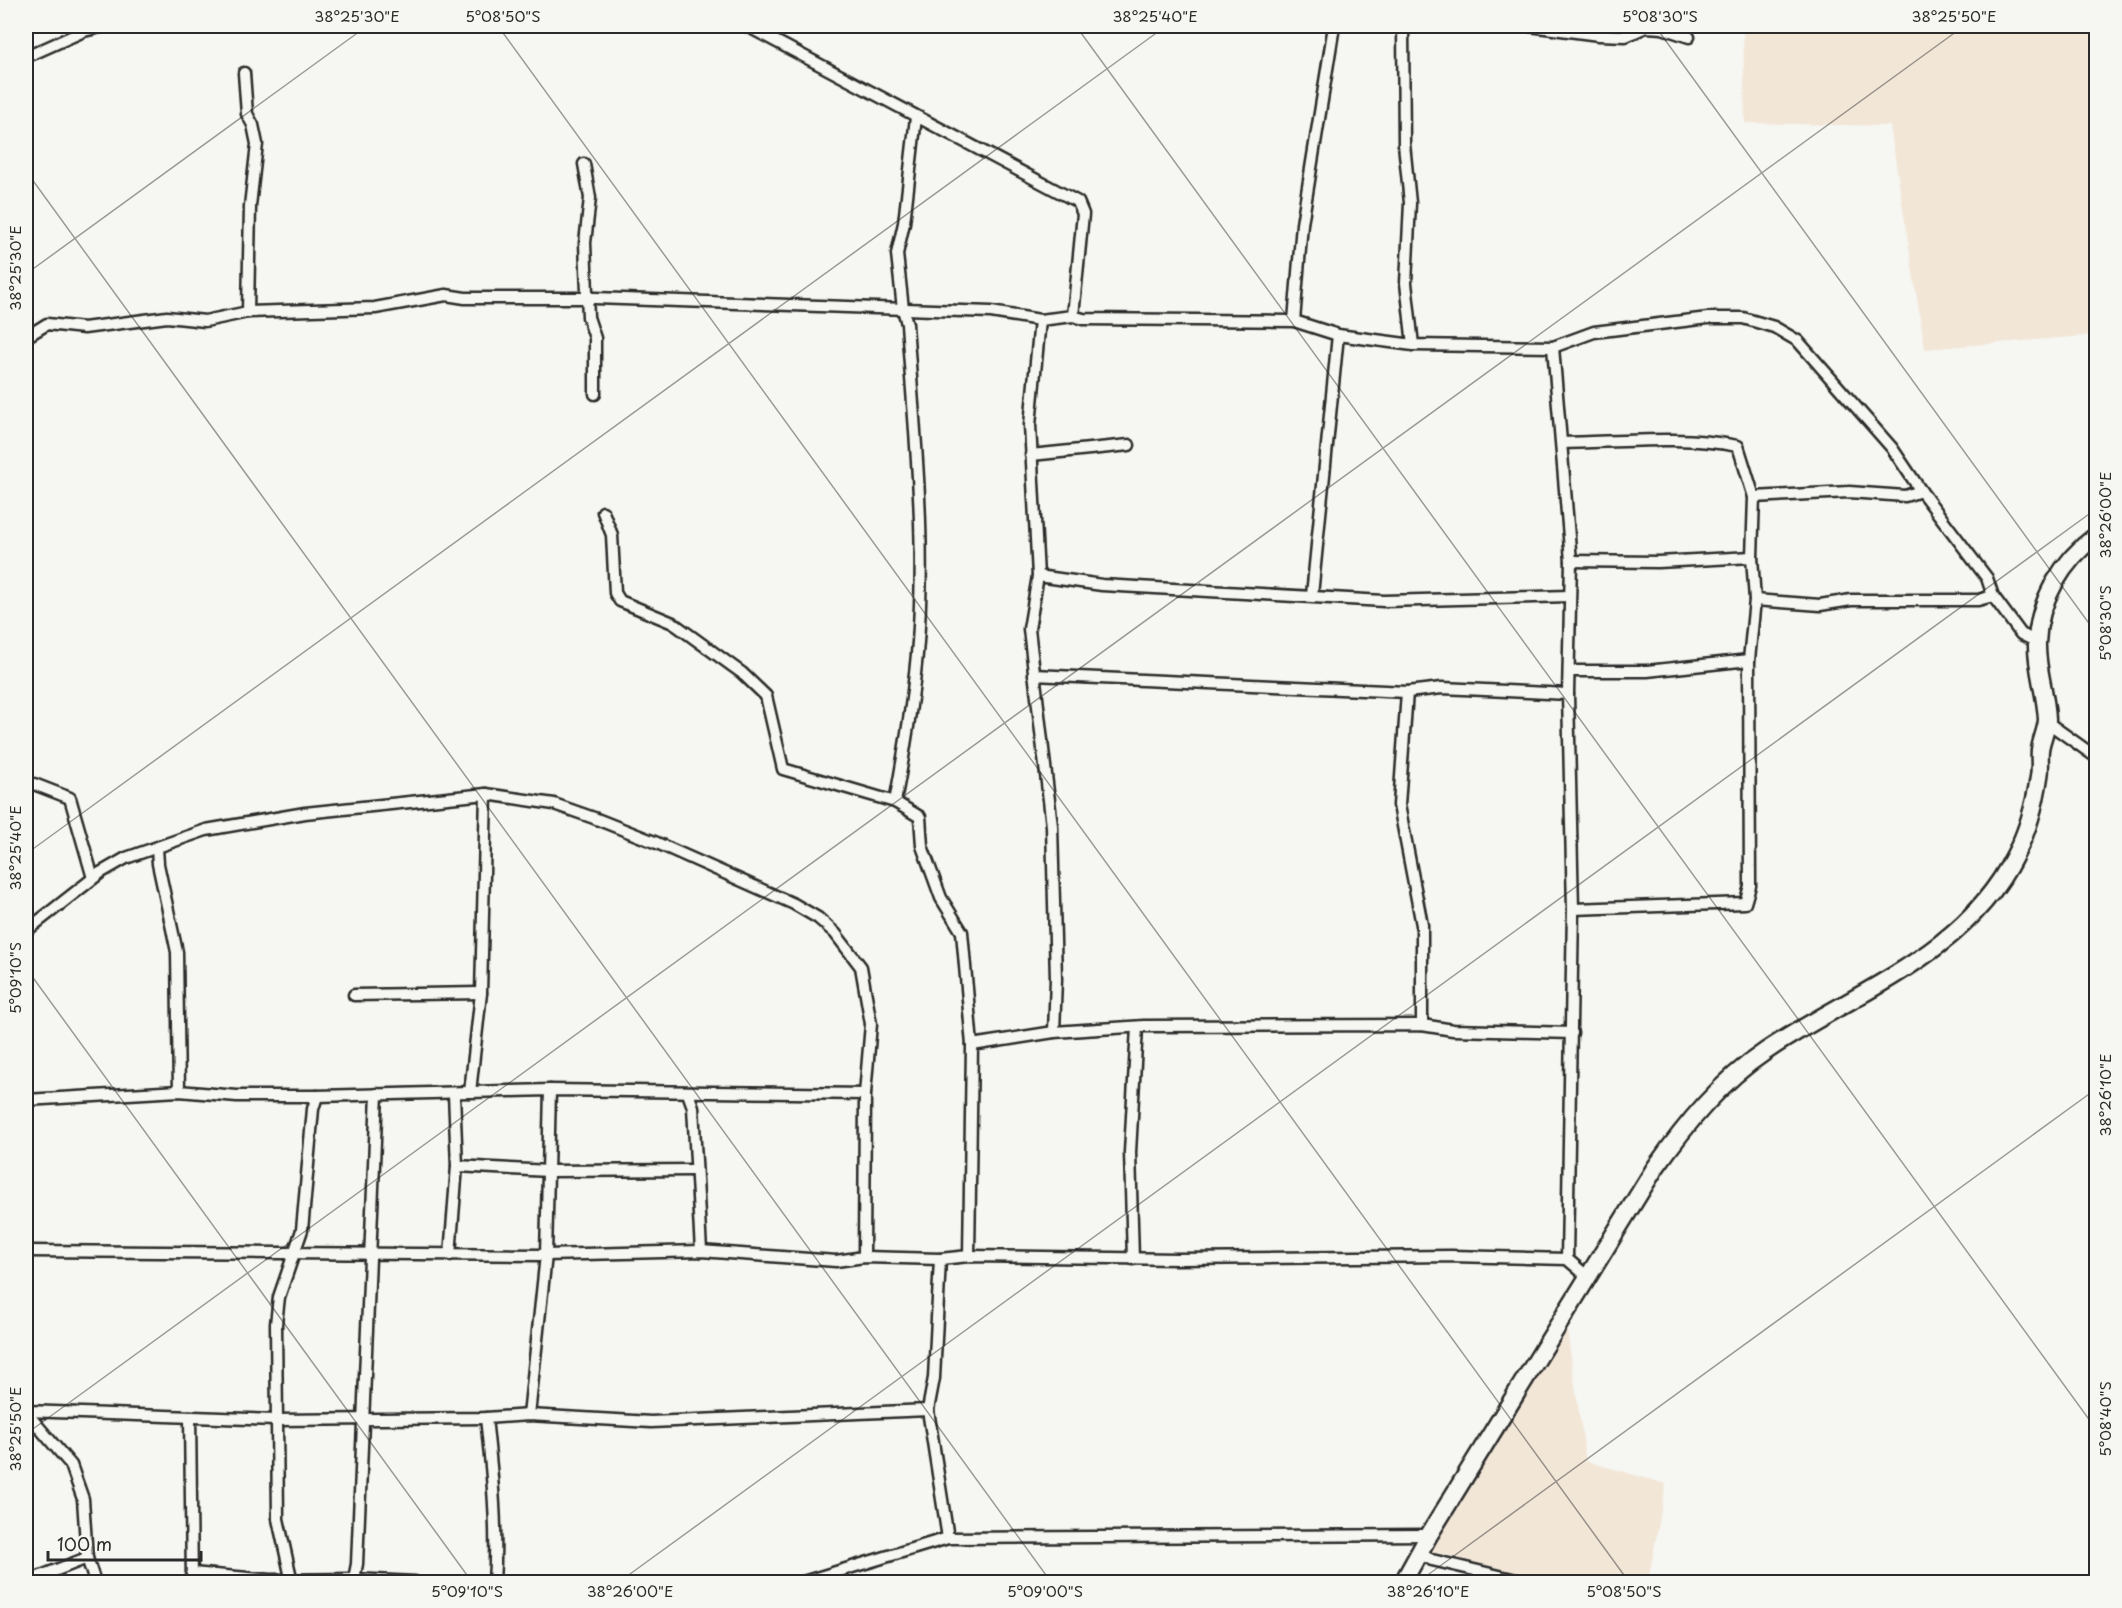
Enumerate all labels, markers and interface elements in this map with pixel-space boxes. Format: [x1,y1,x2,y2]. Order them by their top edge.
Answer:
text: 38°25'30"E [314,4,400,27]
text: 5°08'50"S [465,4,541,27]
text: 38°25'40"E [1112,4,1198,27]
text: 5°08'30"S [1622,4,1698,27]
text: 38°25'50"E [1912,4,1996,27]
text: 38°25'30"E [3,225,26,311]
text: 38°26'00"E [2093,472,2116,558]
text: 5°08'30"S [2093,585,2116,661]
text: 38°25'40"E [3,805,26,891]
text: 5°09'10"S [3,942,26,1014]
text: 38°26'10"E [2093,1054,2116,1136]
text: 5°08'40"S [2093,1381,2116,1457]
text: 38°25'50"E [3,1387,26,1471]
scale bar [48,1524,201,1562]
text: 100 m [57,1530,112,1557]
text: 5°09'10"S [431,1579,503,1602]
text: 38°26'00"E [587,1579,673,1602]
text: 5°09'00"S [1007,1579,1083,1602]
text: 38°26'10"E [1387,1579,1469,1602]
text: 5°08'50"S [1586,1579,1662,1602]

